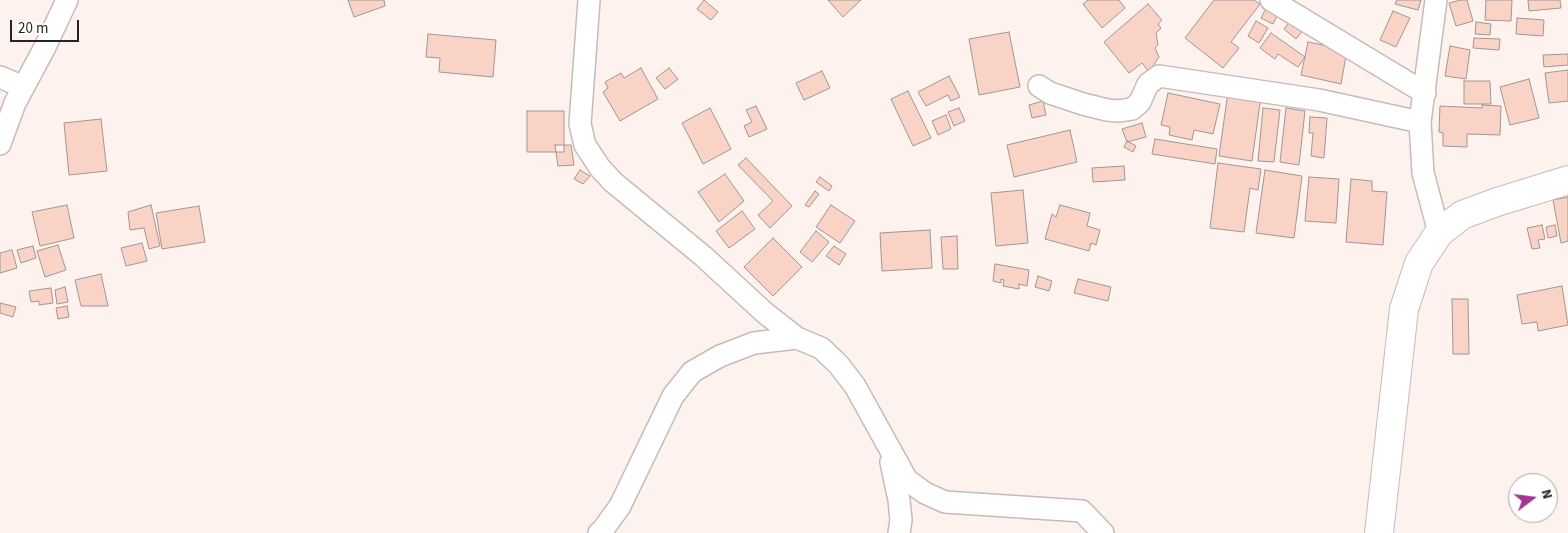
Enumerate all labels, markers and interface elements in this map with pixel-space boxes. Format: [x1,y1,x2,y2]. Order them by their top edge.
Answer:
scale bar [12,10,81,42]
text: 20 m [18,18,48,39]
north arrow [1508,473,1558,523]
text: N [1536,487,1557,501]

